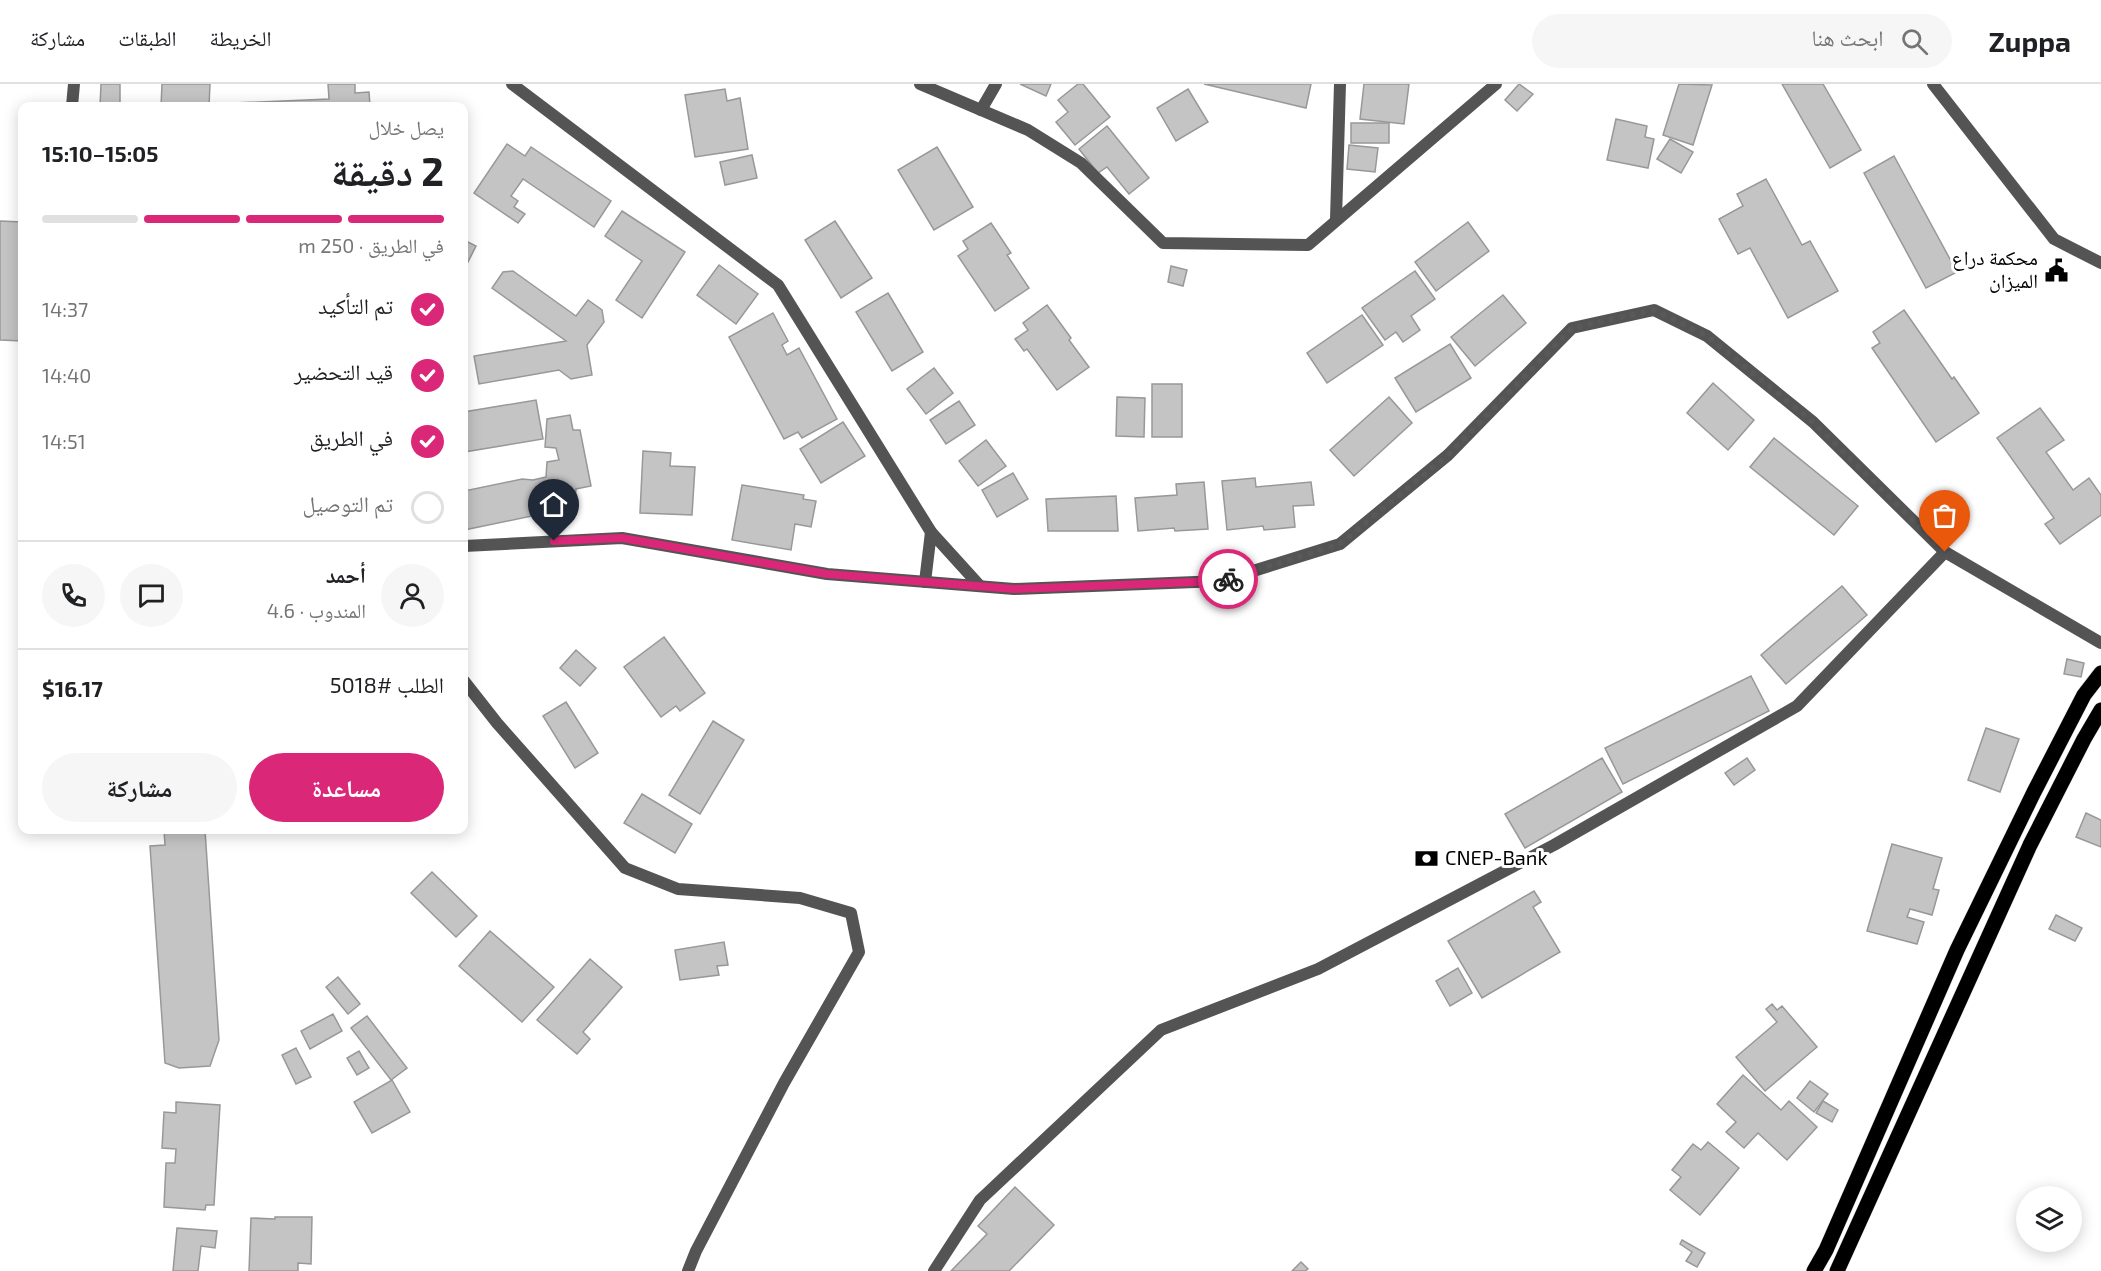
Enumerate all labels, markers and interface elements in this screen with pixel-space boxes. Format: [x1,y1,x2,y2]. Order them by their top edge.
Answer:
search box [1532,14,1952,68]
text: ابحث هنا [1811,24,1883,50]
text: Zuppa [1988,24,2071,58]
text: مشاركة [30,25,85,50]
text: الطبقات [118,25,177,50]
text: الخريطة [210,25,271,50]
icon: search [1898,25,1931,58]
text: يصل خلال [368,115,444,139]
text: 15:05–15:10 [42,140,158,166]
text: 2 دقيقة [331,147,444,194]
text: في الطريق · 250 m [298,233,444,257]
place label: محكمة دراع الميزان [1952,245,2038,293]
public building icon: محكمة دراع الميزان [2043,257,2069,283]
text: تم التأكيد [318,292,393,318]
icon: check [411,293,444,326]
text: 14:37 [42,297,88,321]
text: قيد التحضير [294,358,393,384]
icon: check [411,359,444,392]
text: 14:40 [42,363,91,387]
text: في الطريق [309,424,393,450]
icon: check [411,425,444,458]
text: 14:51 [42,429,86,453]
pin [528,479,579,541]
icon: home [537,488,570,521]
text: تم التوصيل [303,490,393,516]
pin [1919,490,1970,552]
icon: bag [1928,499,1961,532]
courier [1198,549,1258,609]
text: أحمد [326,561,366,587]
icon: bike [1212,563,1245,596]
button: phone [42,564,105,627]
button: chat [120,564,183,627]
button: person [381,564,444,627]
text: المندوب · 4.6 [267,598,366,622]
text: الطلب #5018 [330,671,444,697]
text: $16.17 [42,675,103,701]
button: مشاركة [42,753,237,822]
button: مساعدة [249,753,444,822]
bank icon: CNEP-Bank [1414,845,1440,871]
place label: CNEP-Bank [1445,845,1548,869]
map controls [2016,1186,2082,1252]
button: layers [2016,1186,2082,1252]

